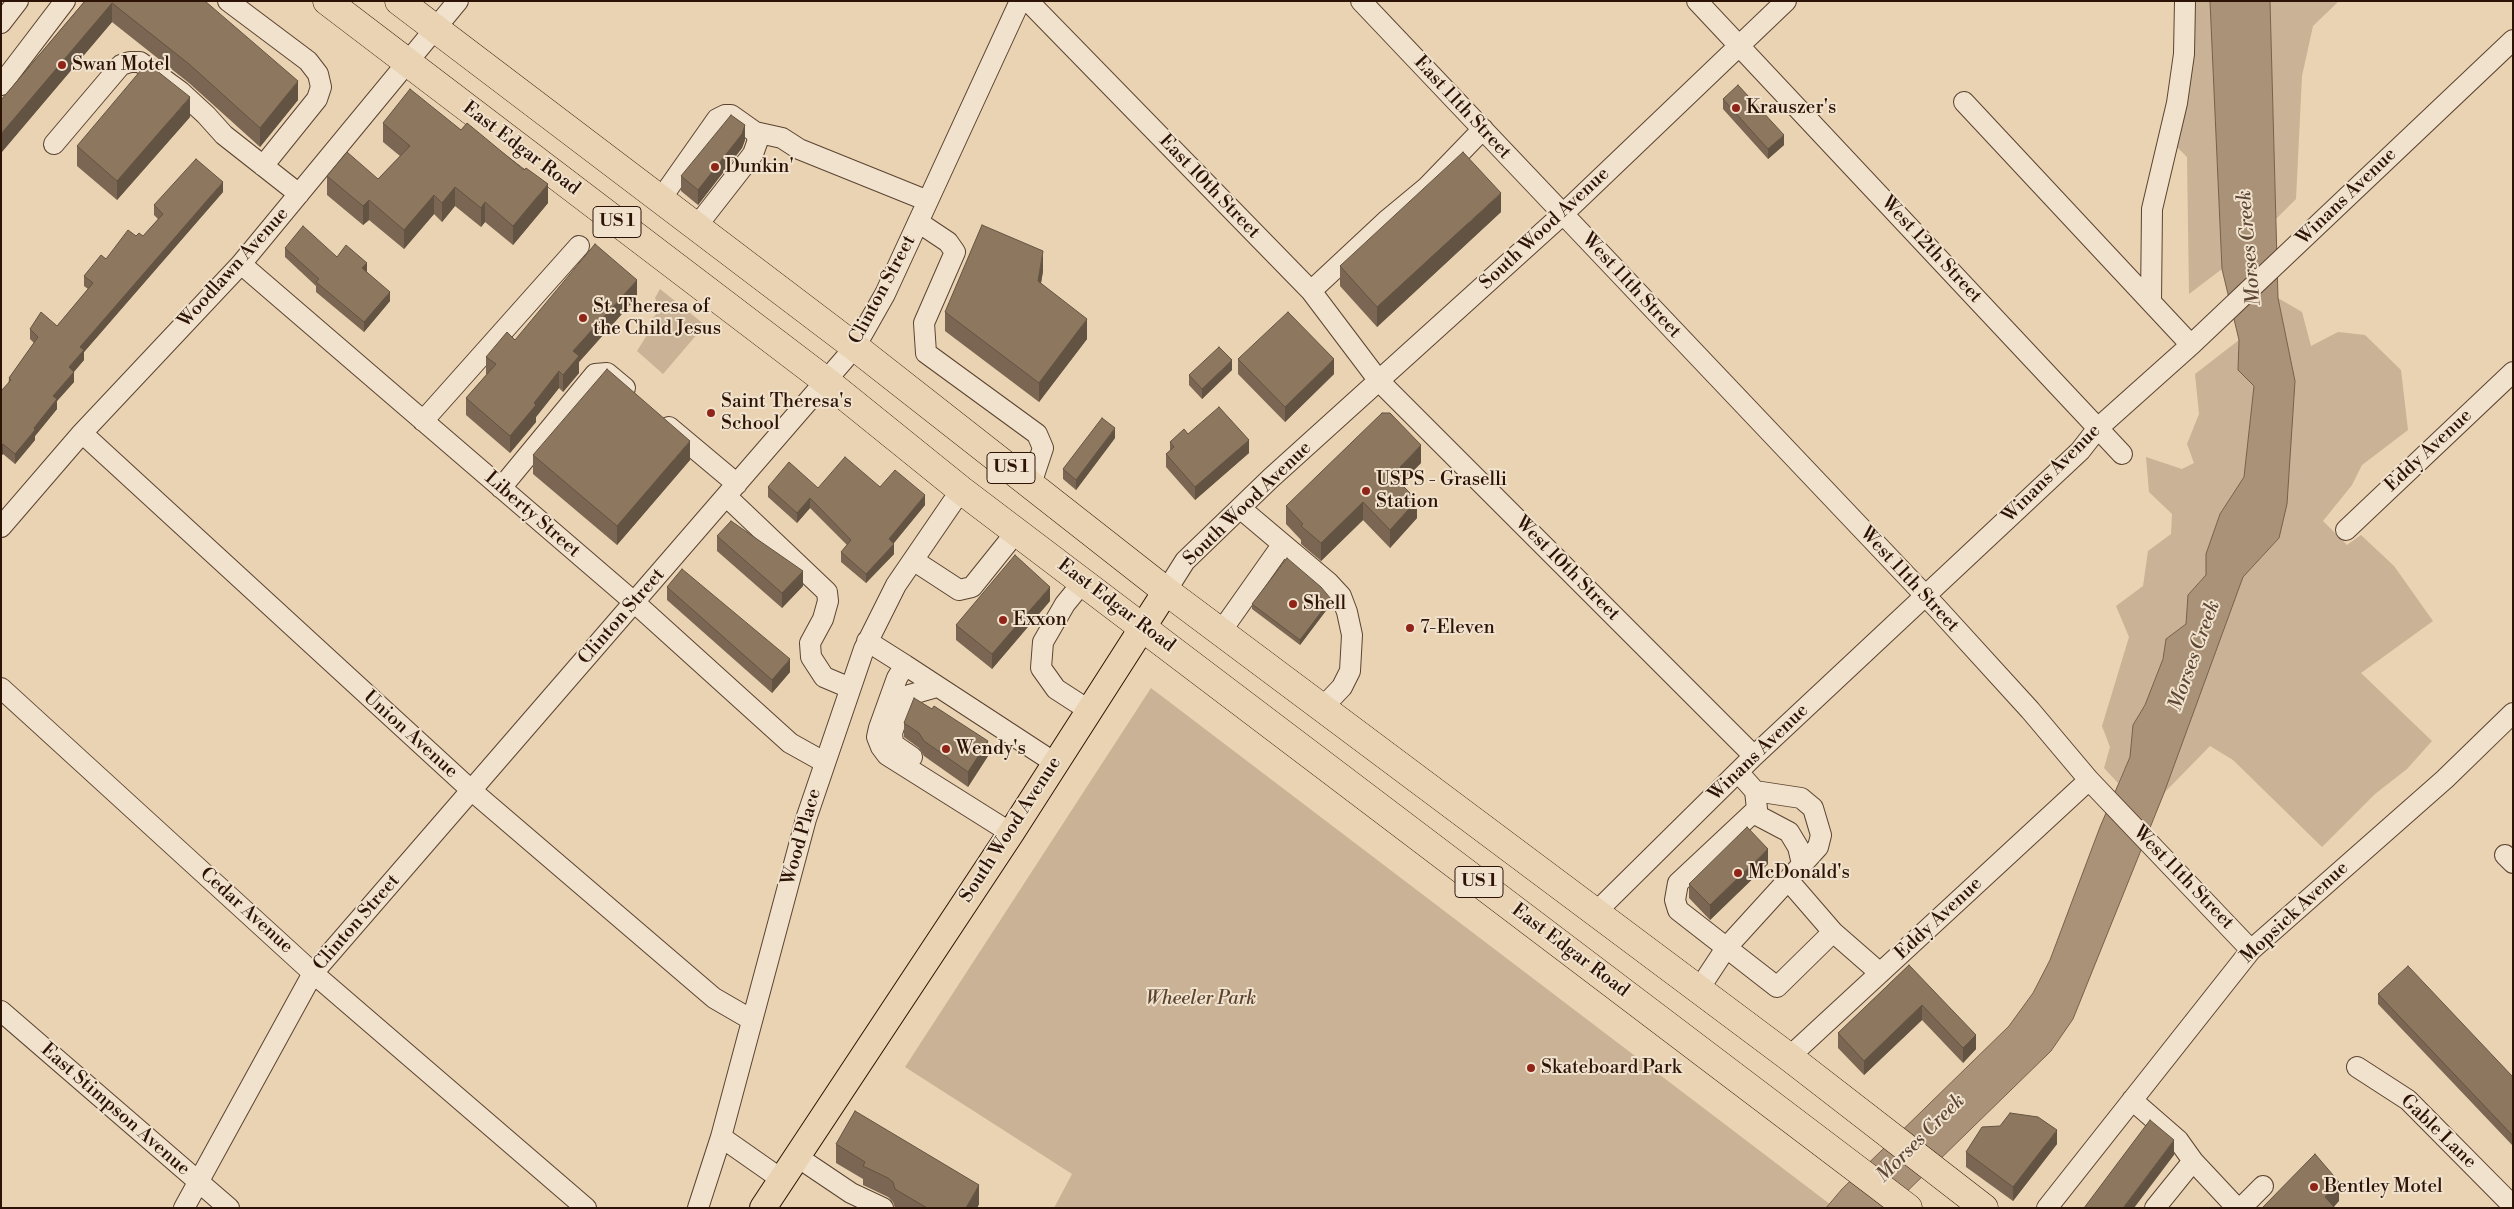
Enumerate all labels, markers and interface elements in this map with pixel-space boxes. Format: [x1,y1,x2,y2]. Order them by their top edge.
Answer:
street label: East 11th Street [1408,52,1516,164]
place label: Swan Motel [72,54,170,76]
marker: Swan Motel [56,59,68,71]
street label: East Edgar Road [458,97,584,201]
place label: Krauszer's [1746,97,1836,119]
marker: Krauszer's [1730,102,1742,114]
street label: East 10th Street [1154,130,1264,244]
street label: Winans Avenue [2292,144,2402,250]
place label: Dunkin' [725,156,794,178]
marker: Dunkin' [709,161,721,173]
street label: South Wood Avenue [1475,163,1615,295]
water label: Morses Creek [2233,189,2267,307]
street label: West 12th Street [1876,192,1986,308]
street label: Woodlawn Avenue [174,203,294,333]
road number: US 1 [593,206,641,238]
street label: West 11th Street [1576,229,1686,343]
street label: Clinton Street [845,232,921,348]
place label: St. Theresa of the Child Jesus [593,296,721,340]
marker: St. Theresa of the Child Jesus [577,312,589,324]
place label: Saint Theresa's School [721,391,852,435]
street label: Eddy Avenue [2381,405,2477,497]
marker: Saint Theresa's School [705,407,717,419]
street label: Winans Avenue [1998,420,2106,528]
street label: South Wood Avenue [1179,437,1317,571]
road number: US 1 [987,452,1035,483]
street label: Liberty Street [479,467,585,563]
place label: USPS - Graselli Station [1376,469,1507,513]
marker: USPS - Graselli Station [1360,485,1372,497]
street label: West 10th Street [1510,512,1624,626]
street label: West 11th Street [1854,523,1964,637]
street label: East Edgar Road [1053,554,1179,658]
street label: Clinton Street [574,564,670,670]
place label: Shell [1303,593,1346,615]
marker: Shell [1287,598,1299,610]
water label: Morses Creek [2164,598,2226,714]
place label: Exxon [1013,609,1067,631]
marker: Exxon [997,614,1009,626]
place label: 7-Eleven [1420,617,1495,639]
marker: 7-Eleven [1404,622,1416,634]
street label: Union Avenue [358,686,462,784]
street label: Winans Avenue [1704,700,1814,806]
place label: Wendy's [956,738,1026,760]
marker: Wendy's [940,743,952,755]
street label: South Wood Avenue [955,753,1067,907]
street label: Wood Place [777,786,827,888]
street label: West 11th Street [2128,821,2238,935]
street label: Mopsick Avenue [2236,857,2354,969]
place label: McDonald's [1748,862,1850,884]
street label: Cedar Avenue [195,863,297,959]
road number: US 1 [1455,866,1503,898]
marker: McDonald's [1732,867,1744,879]
street label: Clinton Street [309,870,405,976]
street label: Eddy Avenue [1891,873,1987,965]
street label: East Edgar Road [1507,899,1633,1003]
park label: Wheeler Park [1146,988,1256,1010]
street label: East Stimpson Avenue [36,1039,194,1181]
place label: Skateboard Park [1541,1057,1682,1079]
marker: Skateboard Park [1525,1062,1537,1074]
water label: Morses Creek [1872,1090,1970,1188]
street label: Gable Lane [2395,1090,2481,1174]
place label: Bentley Motel [2324,1176,2443,1198]
marker: Bentley Motel [2308,1181,2320,1193]

